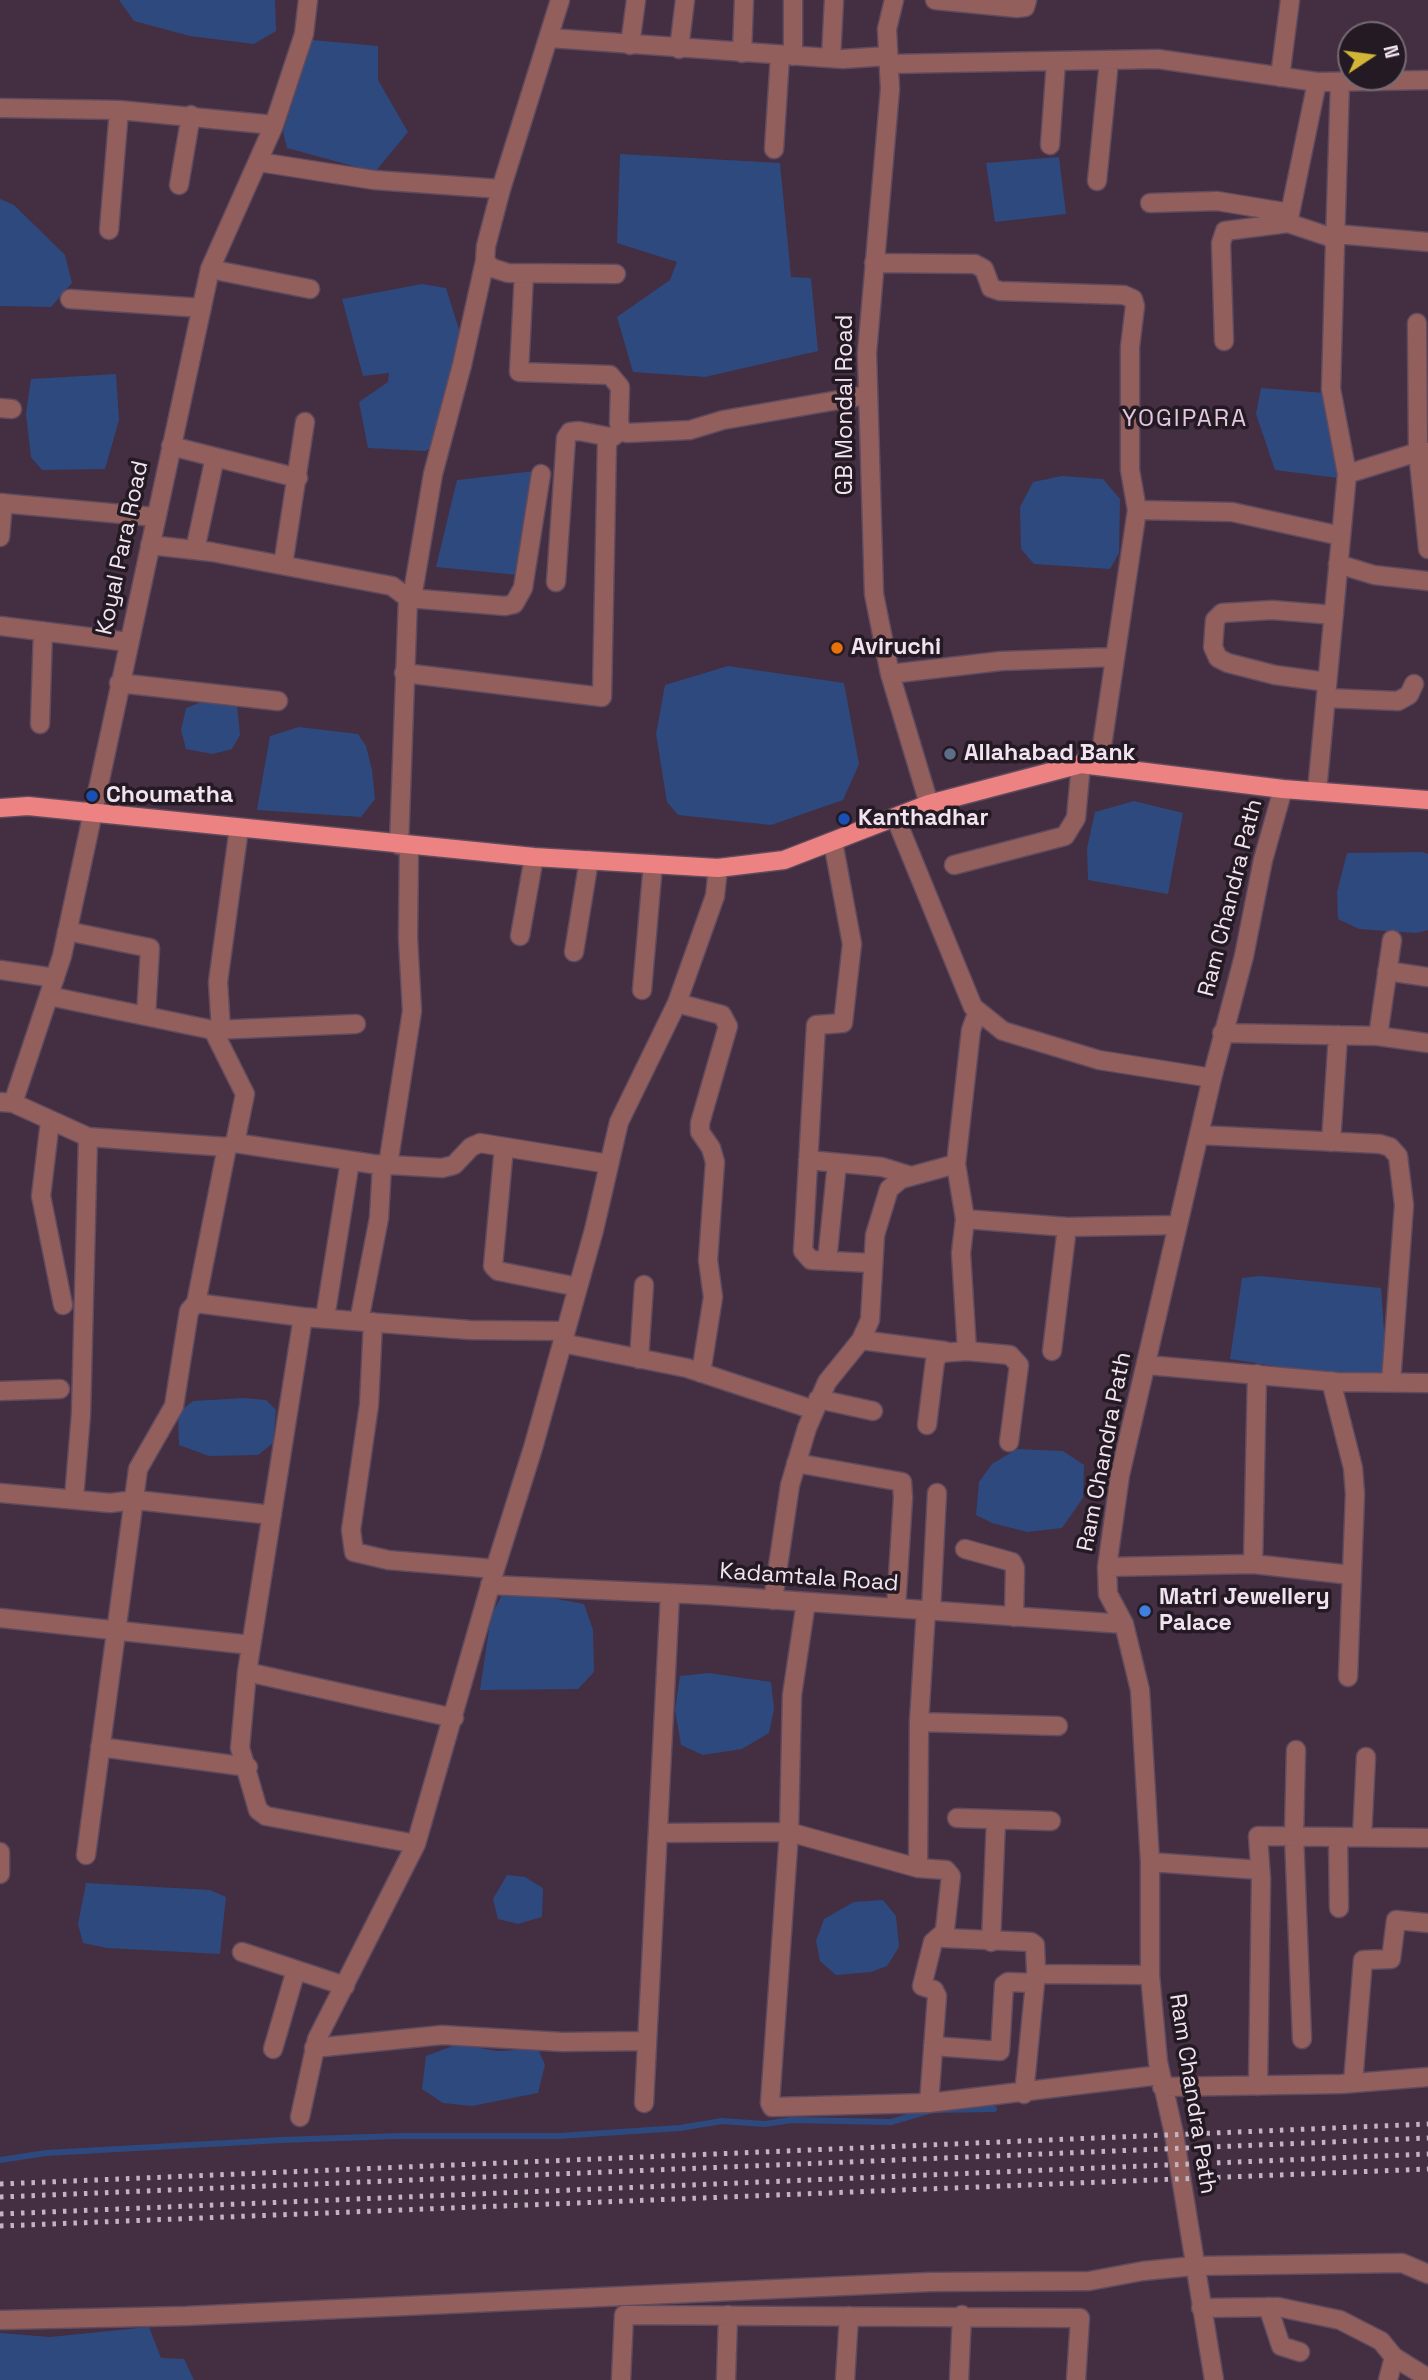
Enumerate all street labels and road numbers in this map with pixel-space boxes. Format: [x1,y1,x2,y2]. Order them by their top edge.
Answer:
street label: GB Mondal Road [832,315,860,495]
street label: Koyal Para Road [91,458,155,638]
street label: Ram Chandra Path [1193,796,1269,1000]
street label: Ram Chandra Path [1072,1350,1138,1554]
street label: Kadamtala Road [719,1558,899,1598]
street label: Ram Chandra Path [1163,1992,1221,2196]

